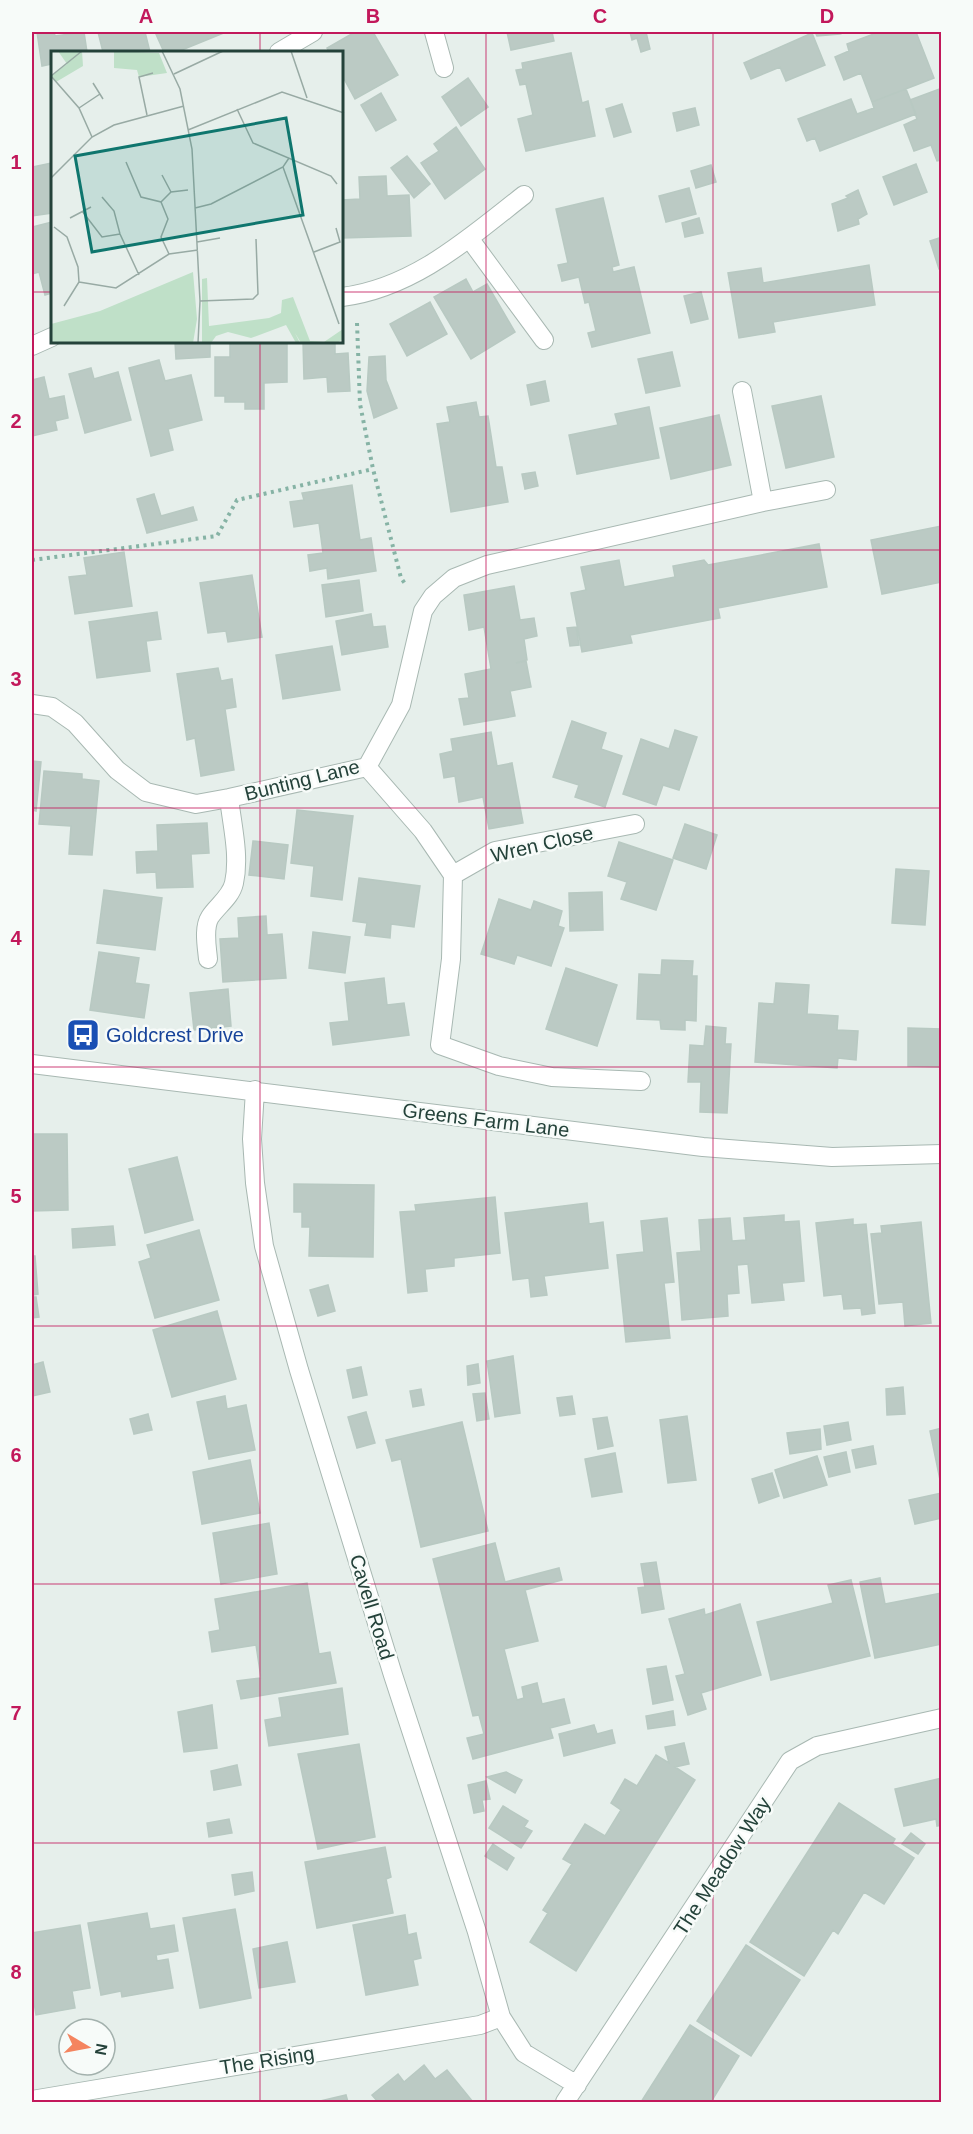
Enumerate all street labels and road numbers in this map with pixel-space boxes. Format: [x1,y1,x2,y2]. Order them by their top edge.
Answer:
street label: Bunting Lane [242,755,362,805]
street label: Wren Close [489,822,595,866]
street label: Greens Farm Lane [401,1099,571,1141]
street label: Cavell Road [346,1552,398,1662]
street label: The Meadow Way [669,1793,775,1939]
street label: The Rising [218,2042,316,2078]

